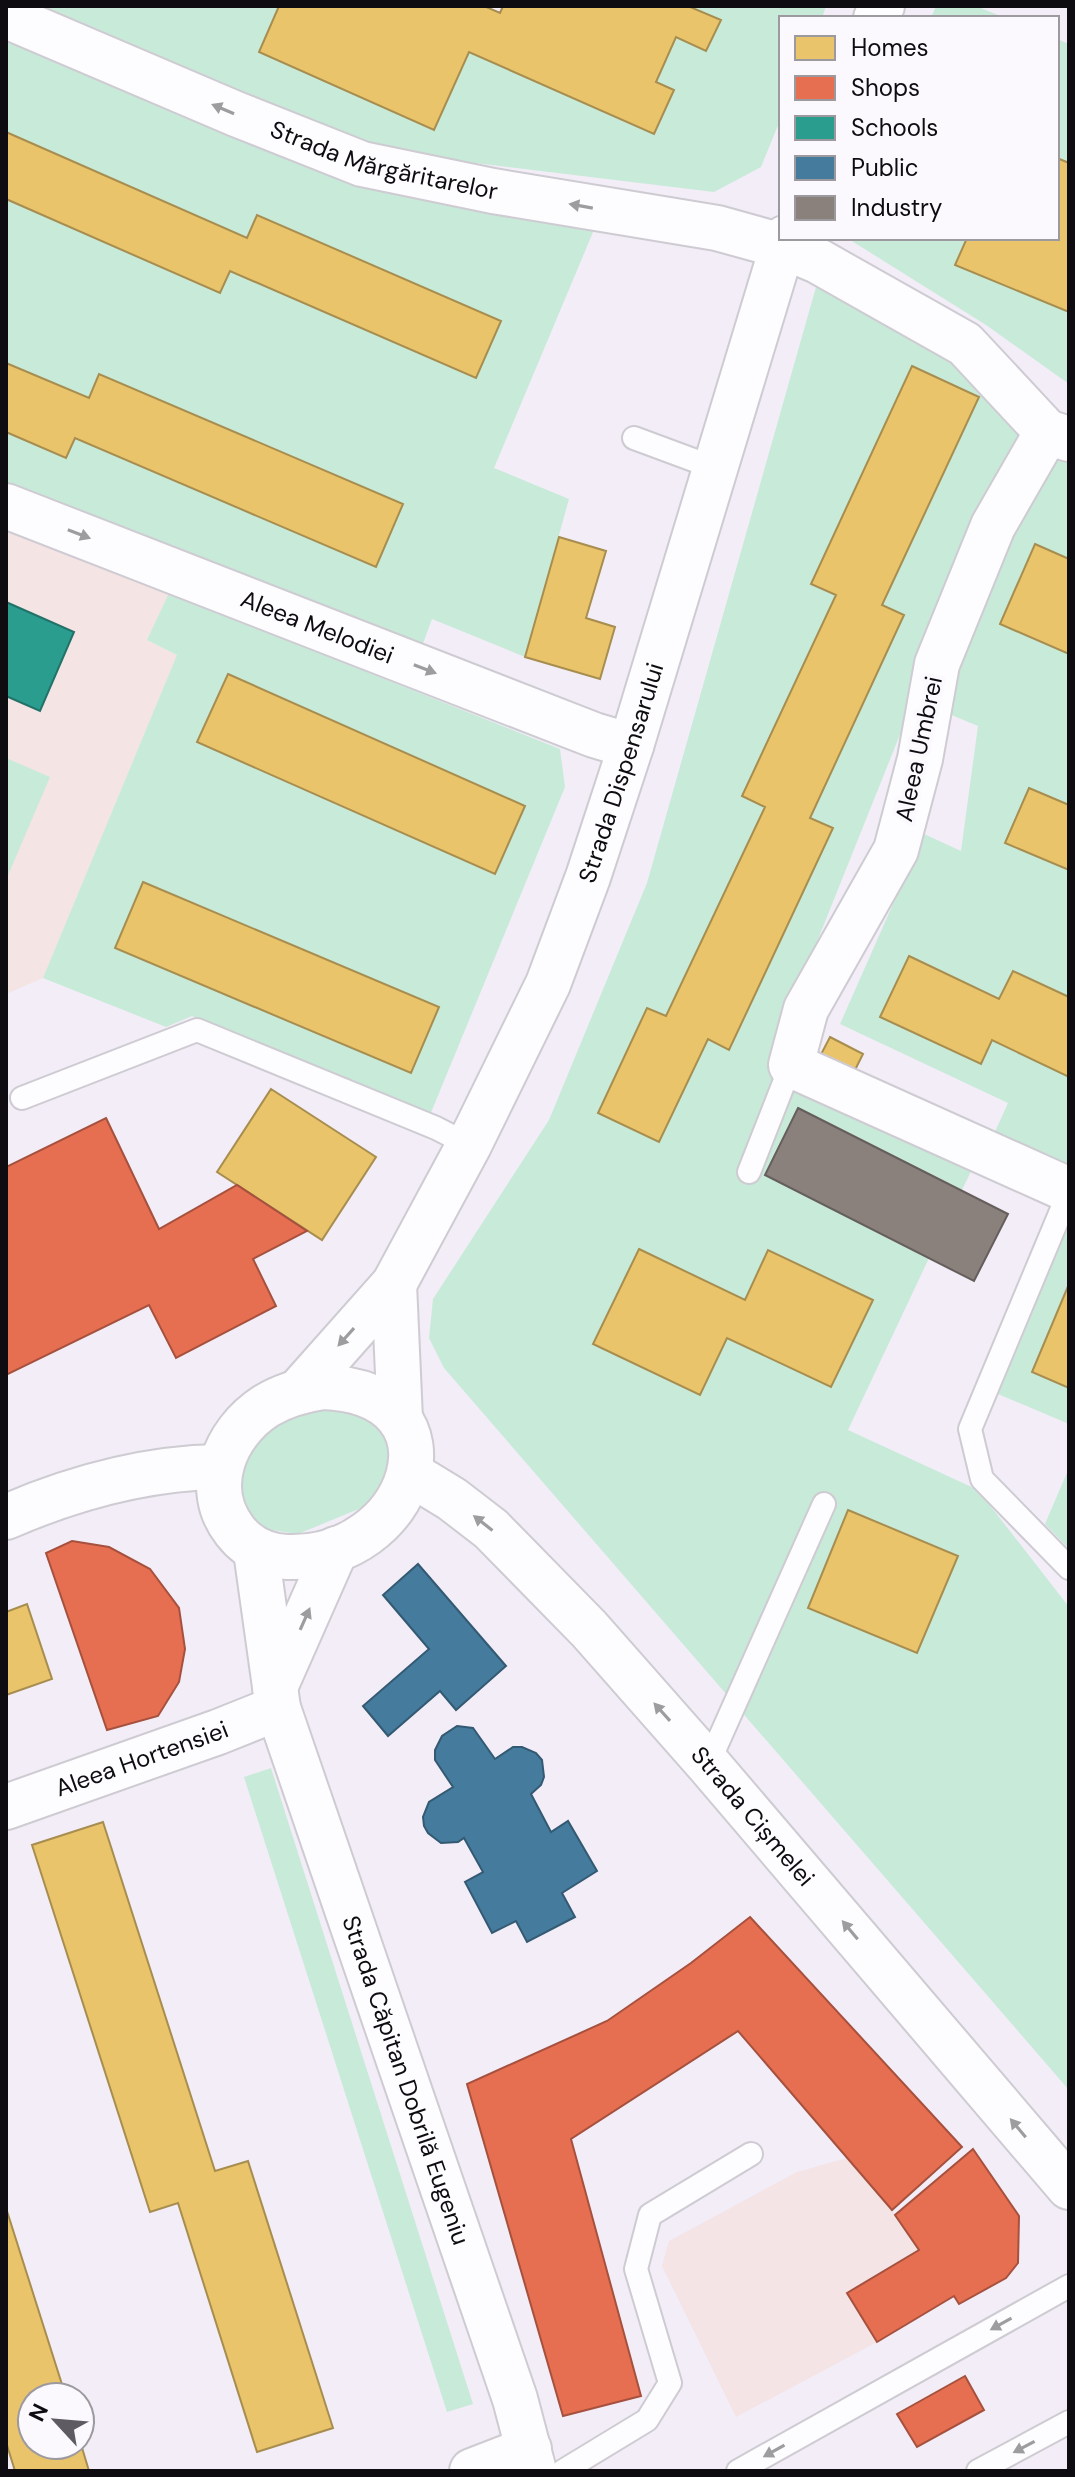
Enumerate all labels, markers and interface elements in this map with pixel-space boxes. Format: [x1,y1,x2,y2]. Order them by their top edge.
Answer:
legend [779,16,1059,240]
text: Homes [851,32,929,63]
text: Shops [851,72,920,103]
one-way arrow [211,102,235,115]
text: Schools [851,112,938,143]
street label: Strada Mărgăritarelor [266,113,500,207]
text: Public [851,152,919,183]
text: Industry [851,192,942,223]
one-way arrow [568,200,593,212]
one-way arrow [67,528,91,541]
street label: Aleea Melodiei [236,583,398,671]
street label: Strada Dispensarului [571,659,670,887]
one-way arrow [413,663,437,676]
street label: Aleea Umbrei [888,673,949,824]
one-way arrow [338,1328,356,1347]
one-way arrow [473,1516,493,1532]
one-way arrow [298,1607,312,1631]
one-way arrow [654,1702,671,1722]
street label: Aleea Hortensiei [51,1714,233,1803]
street label: Strada Cișmelei [684,1740,822,1892]
street label: Strada Căpitan Dobrilă Eugeniu [335,1911,477,2249]
one-way arrow [842,1920,859,1940]
one-way arrow [1010,2118,1028,2138]
one-way arrow [990,2317,1012,2331]
north arrow [16,2381,96,2461]
text: N [22,2399,55,2426]
one-way arrow [1012,2440,1035,2453]
one-way arrow [763,2443,785,2457]

